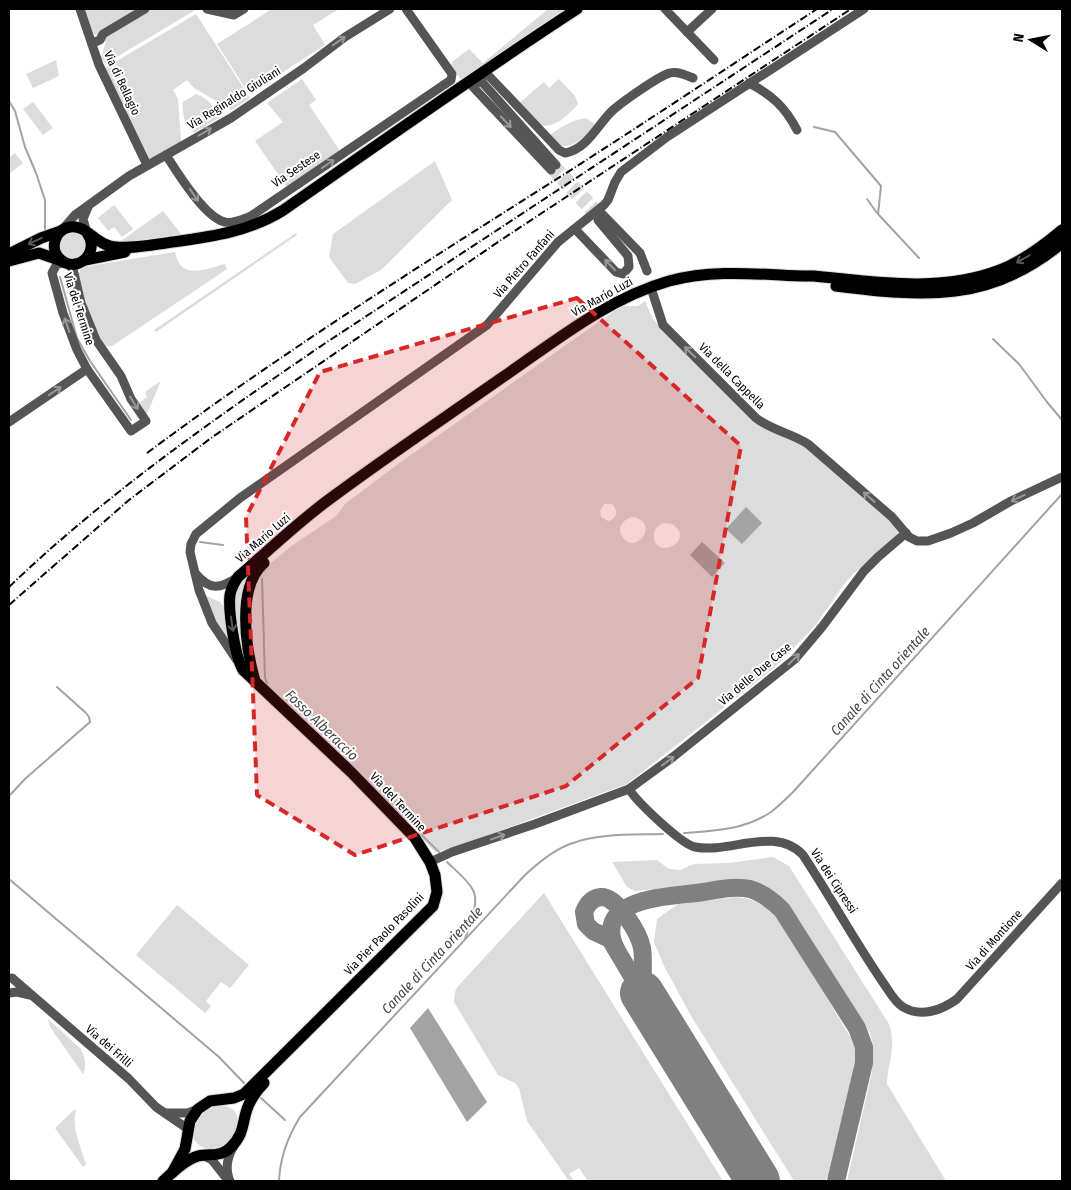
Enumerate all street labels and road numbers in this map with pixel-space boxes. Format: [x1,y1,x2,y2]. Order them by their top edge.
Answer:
street label: Via di Bellagio [101,48,143,118]
street label: Via Reginaldo Giuliani [185,64,283,132]
street label: Via Sestese [269,148,323,190]
street label: Via Pietro Fanfani [491,227,557,301]
street label: Via del Termine [61,271,97,347]
street label: Via Mario Luzi [569,274,635,320]
street label: Via della Cappella [696,340,768,412]
street label: Via Mario Luzi [233,510,293,566]
street label: Via delle Due Case [716,640,794,708]
street label: Via del Termine [367,770,429,835]
street label: Via dei Cipressi [808,846,860,916]
street label: Via Pier Paolo Pasolini [341,890,427,978]
street label: Via di Montione [963,907,1025,973]
street label: Via dei Frilli [83,1022,135,1070]

